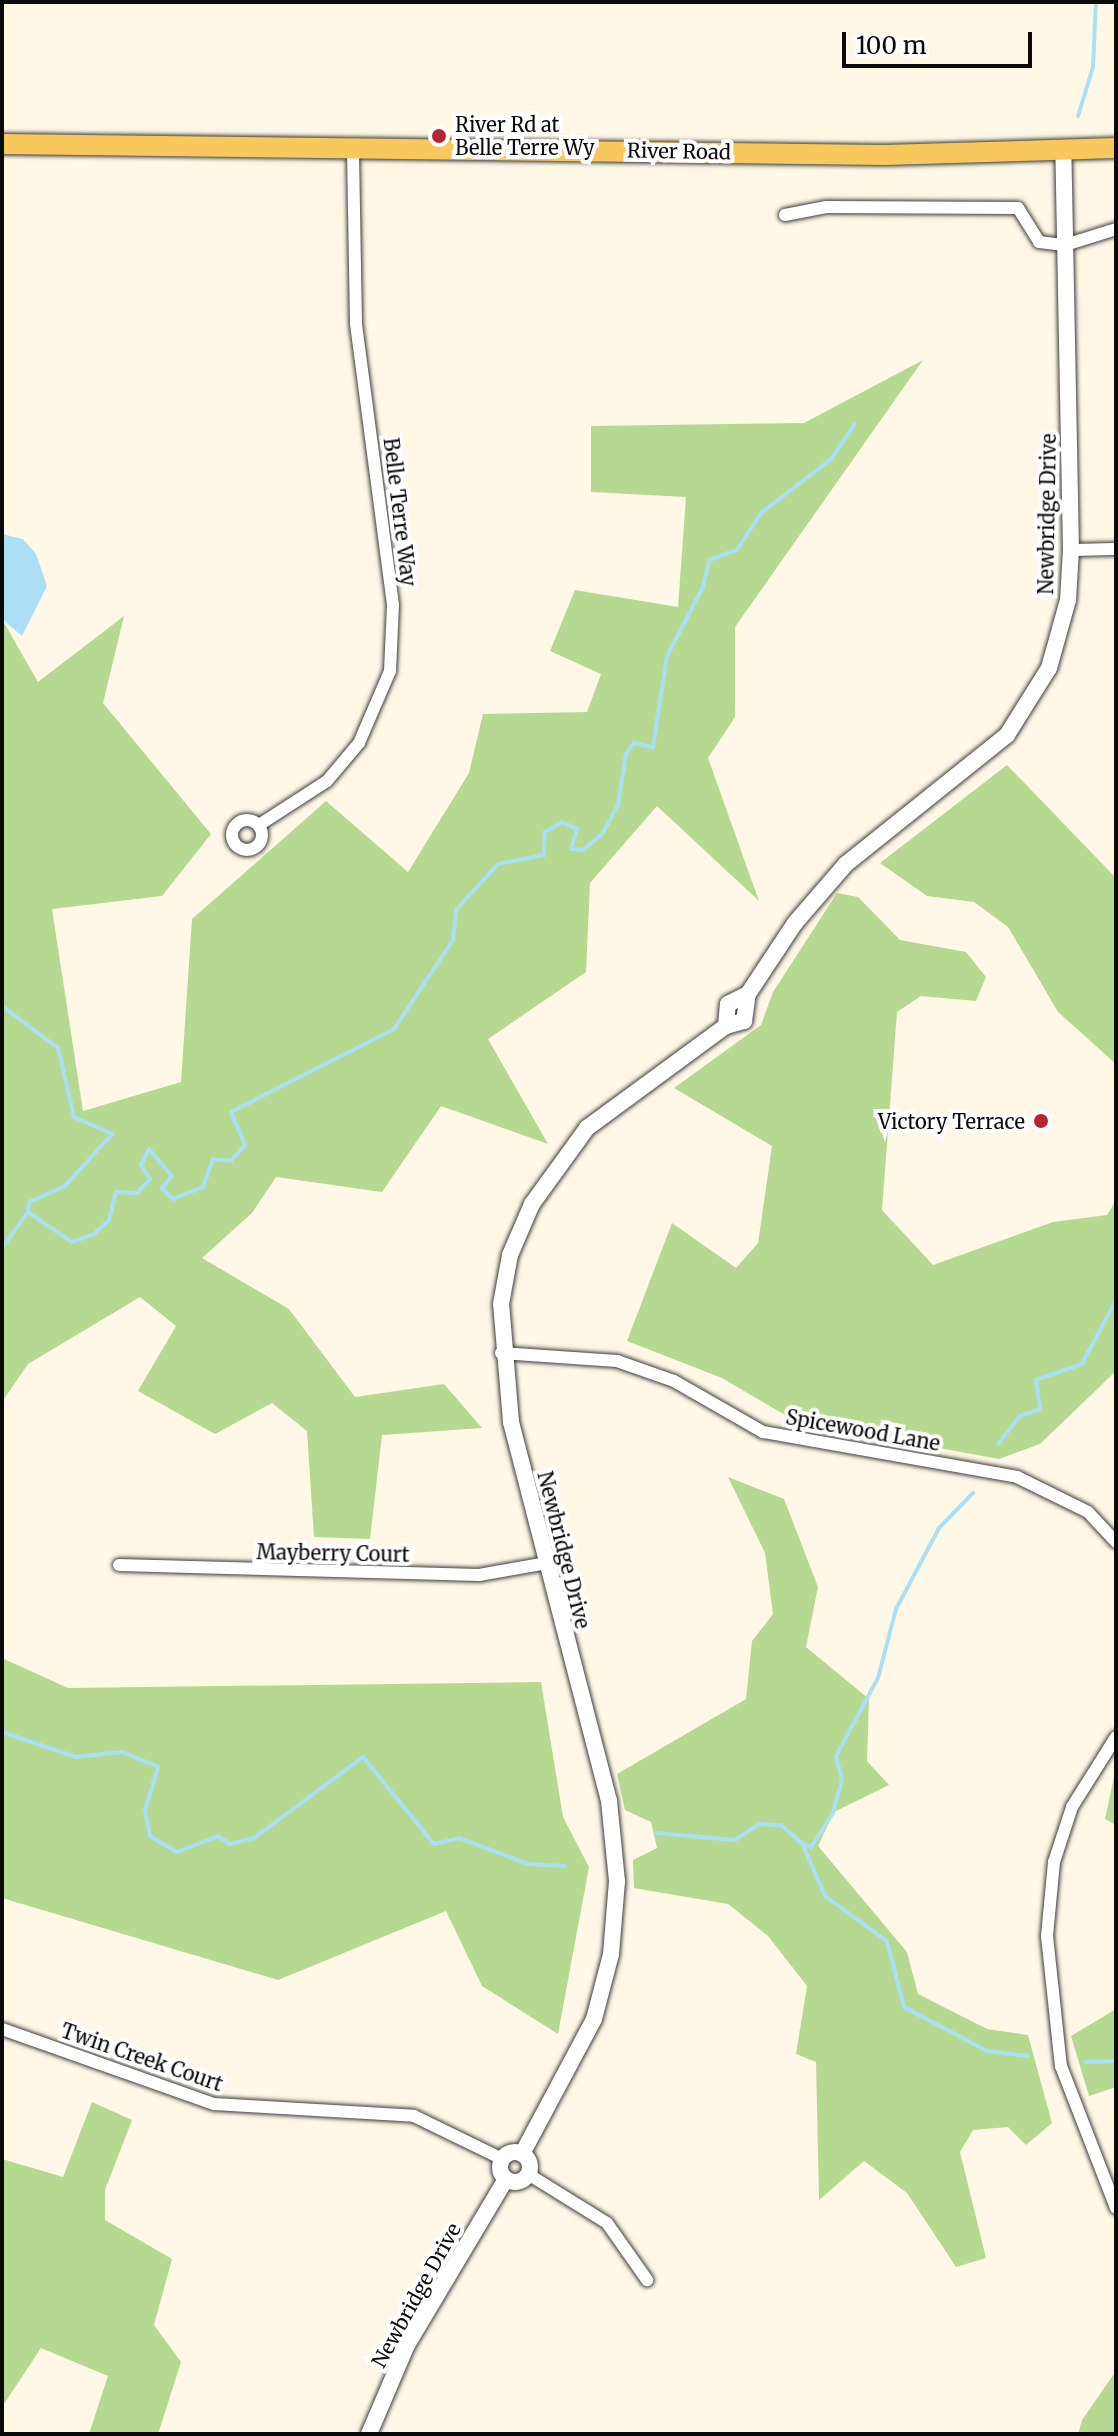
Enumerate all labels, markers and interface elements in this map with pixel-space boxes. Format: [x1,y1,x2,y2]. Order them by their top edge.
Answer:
scale bar [846,16,1036,66]
text: 100 m [856,30,926,61]
place label: River Rd at Belle Terre Wy [455,112,595,159]
marker: River Rd at Belle Terre Wy [430,127,448,145]
street label: River Road [627,138,731,164]
street label: Newbridge Drive [1034,433,1060,595]
street label: Belle Terre Way [379,436,421,588]
place label: Victory Terrace [878,1109,1025,1133]
marker: Victory Terrace [1032,1112,1050,1130]
street label: Spicewood Lane [784,1405,942,1455]
street label: Newbridge Drive [533,1469,595,1631]
street label: Mayberry Court [256,1540,410,1566]
street label: Twin Creek Court [58,2018,226,2096]
street label: Newbridge Drive [366,2219,466,2371]

